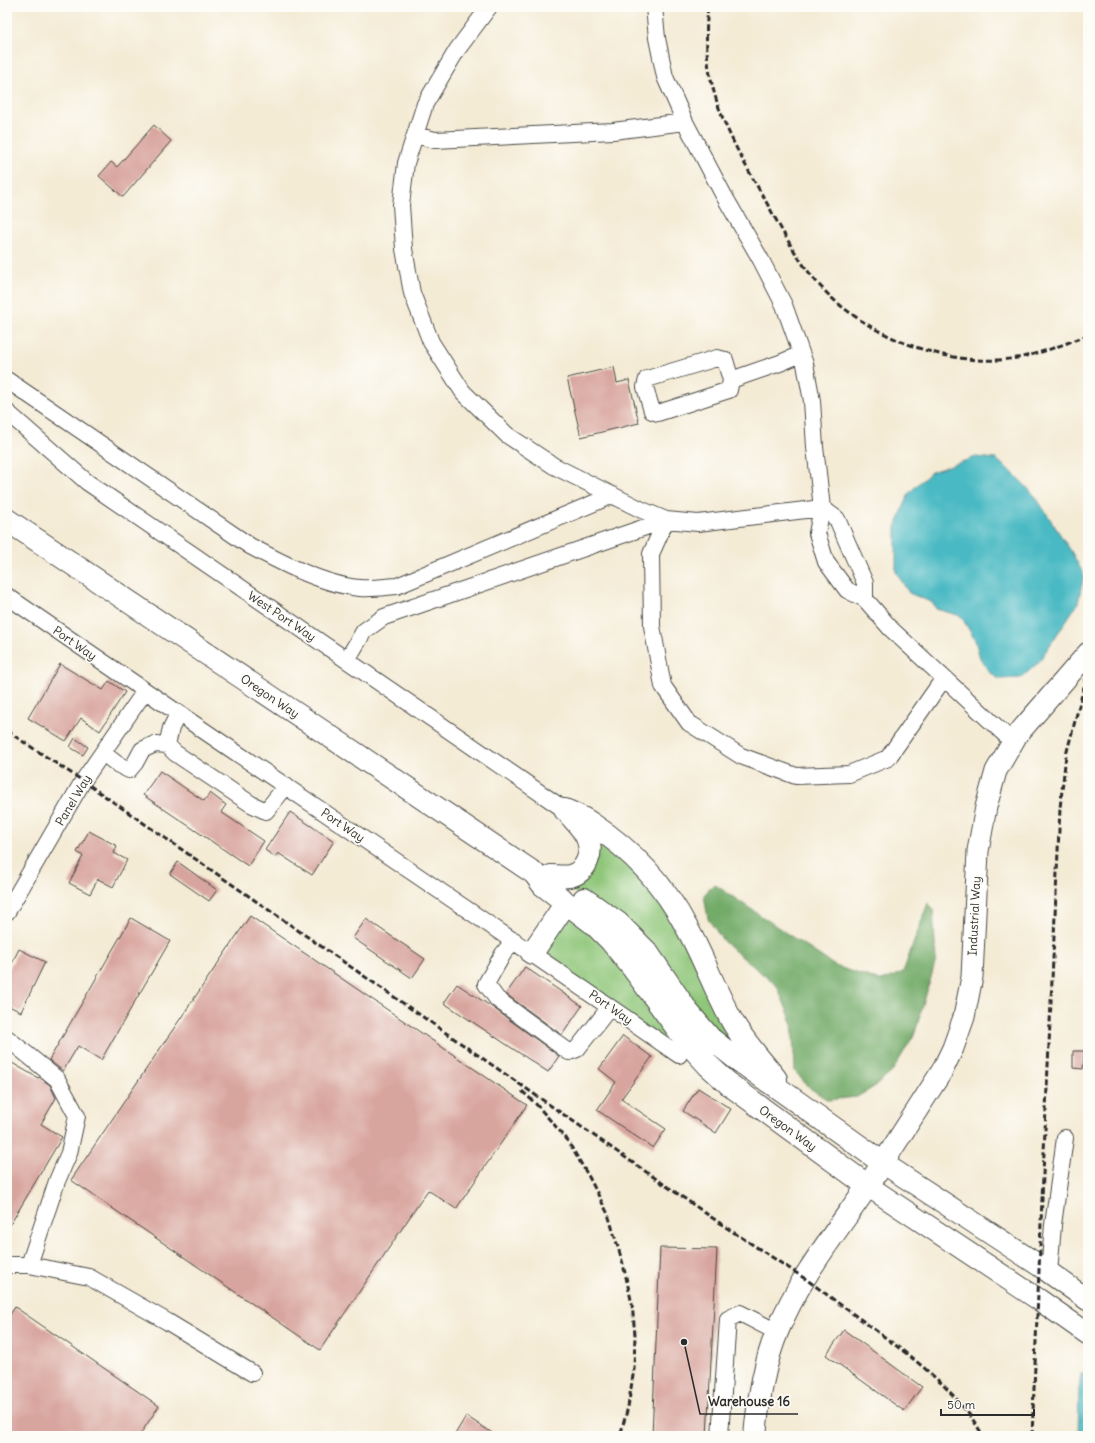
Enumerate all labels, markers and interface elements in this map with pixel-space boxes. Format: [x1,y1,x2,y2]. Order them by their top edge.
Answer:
street label: West Port Way [245,588,319,644]
street label: Port Way [50,623,100,663]
street label: Oregon Way [238,671,302,721]
street label: Panel Way [52,772,94,828]
street label: Port Way [318,805,368,845]
street label: Industrial Way [964,876,984,956]
street label: Port Way [586,987,636,1027]
street label: Oregon Way [756,1102,820,1154]
callout: Warehouse 16 [700,1389,798,1414]
scale bar [941,1391,1034,1417]
text: Warehouse 16 [708,1393,790,1410]
text: 50 m [947,1397,976,1412]

